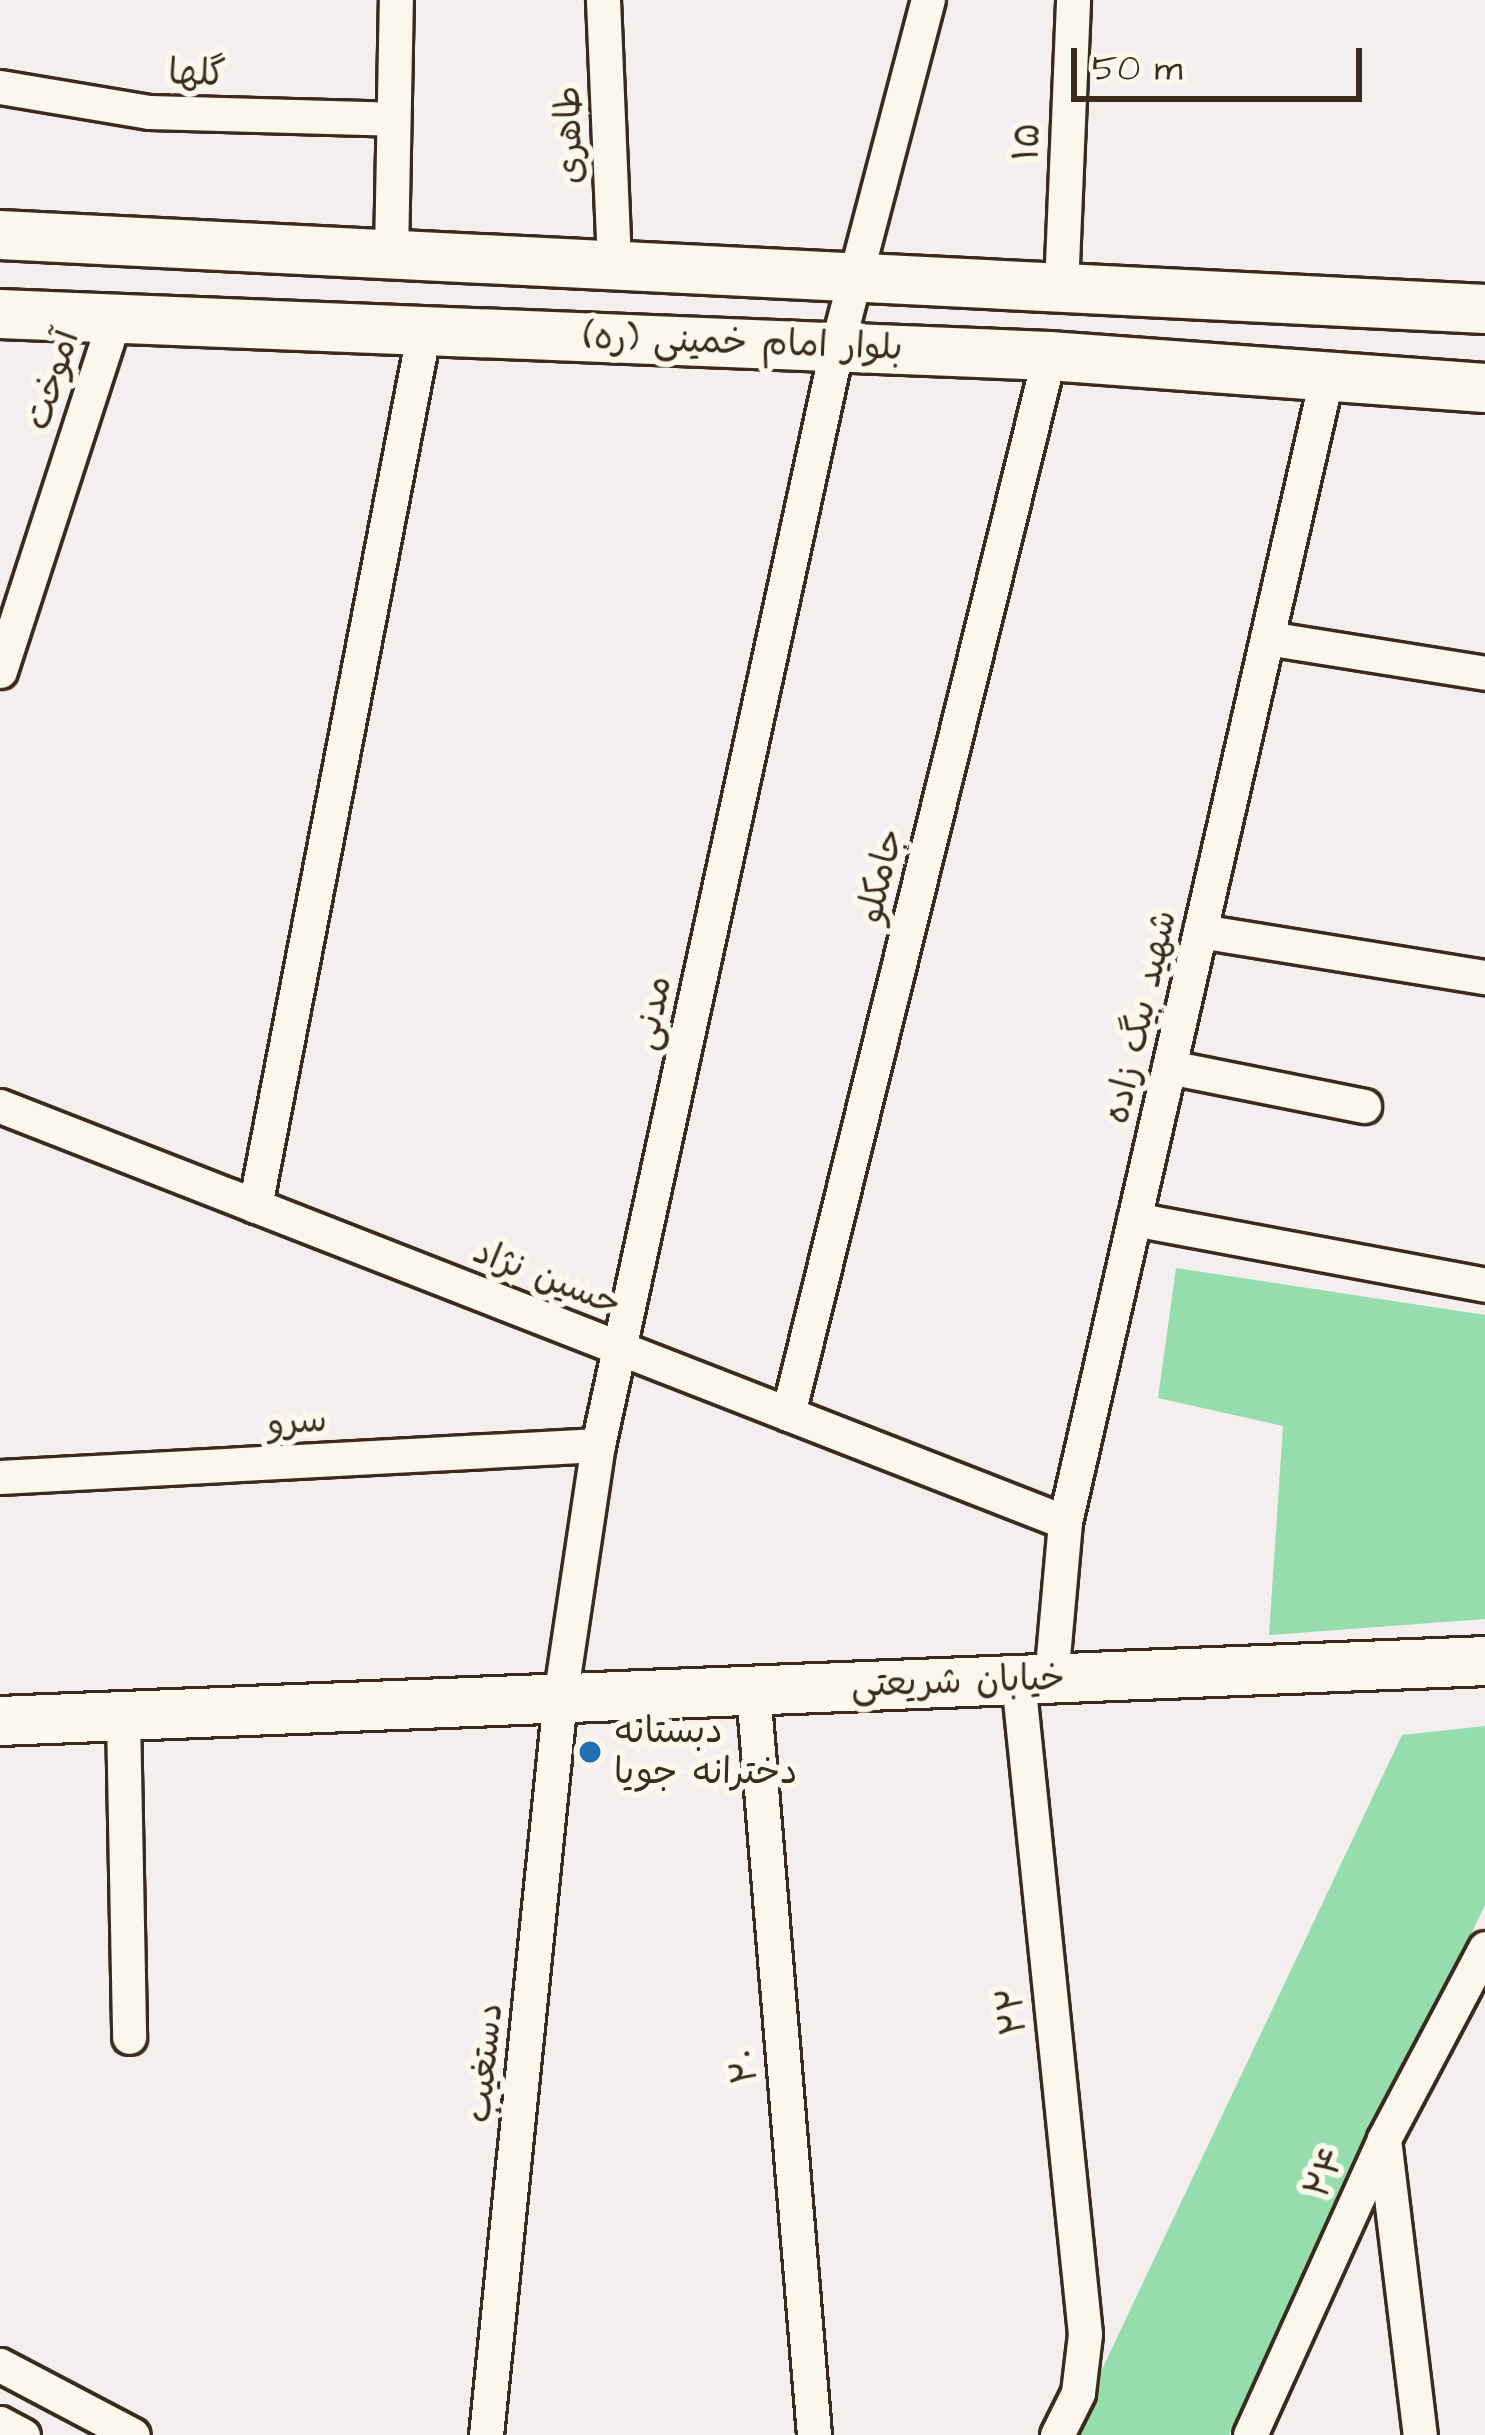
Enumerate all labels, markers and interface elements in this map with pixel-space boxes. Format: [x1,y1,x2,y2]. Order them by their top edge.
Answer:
scale bar [1077,24,1368,98]
text: 50 m [1092,43,1183,94]
street label: گلها [168,51,226,97]
street label: طاهری [547,85,593,185]
street label: ۱۵ [1006,122,1050,162]
street label: بلوار امام خمینی (ره) [583,316,903,370]
street label: آموخت [17,325,89,435]
street label: جامکلو [848,824,914,928]
street label: شهید بیگ زاده [1095,906,1187,1128]
street label: مدنی [624,972,682,1054]
street label: حسین نژاد [467,1230,627,1326]
street label: سرو [266,1399,328,1445]
street label: خیابان شریعتی [850,1657,1066,1707]
place label: دبستانه دخترانه جويا [614,1709,797,1794]
marker: دبستانه دخترانه جويا [577,1739,603,1765]
street label: ۲۲ [989,1985,1037,2037]
street label: دستغیب [457,2001,513,2125]
street label: ۲۰ [722,2046,768,2086]
street label: ۲۴ [1296,2141,1356,2205]

